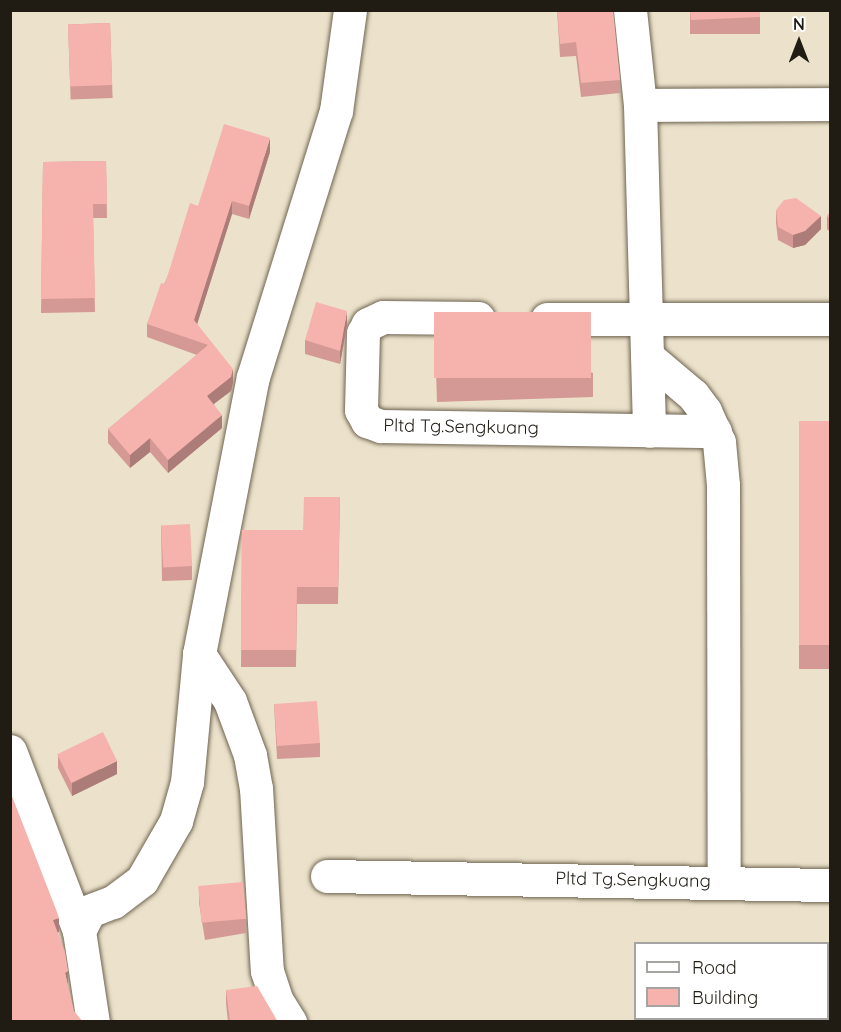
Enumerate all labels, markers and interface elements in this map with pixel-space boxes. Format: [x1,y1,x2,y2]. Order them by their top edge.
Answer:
north arrow [769,12,829,72]
text: N [793,14,805,34]
street label: Pltd Tg.Sengkuang [383,415,539,439]
street label: Pltd Tg.Sengkuang [555,868,711,892]
legend [634,942,829,1020]
text: Road [692,956,737,979]
text: Building [692,986,758,1009]

